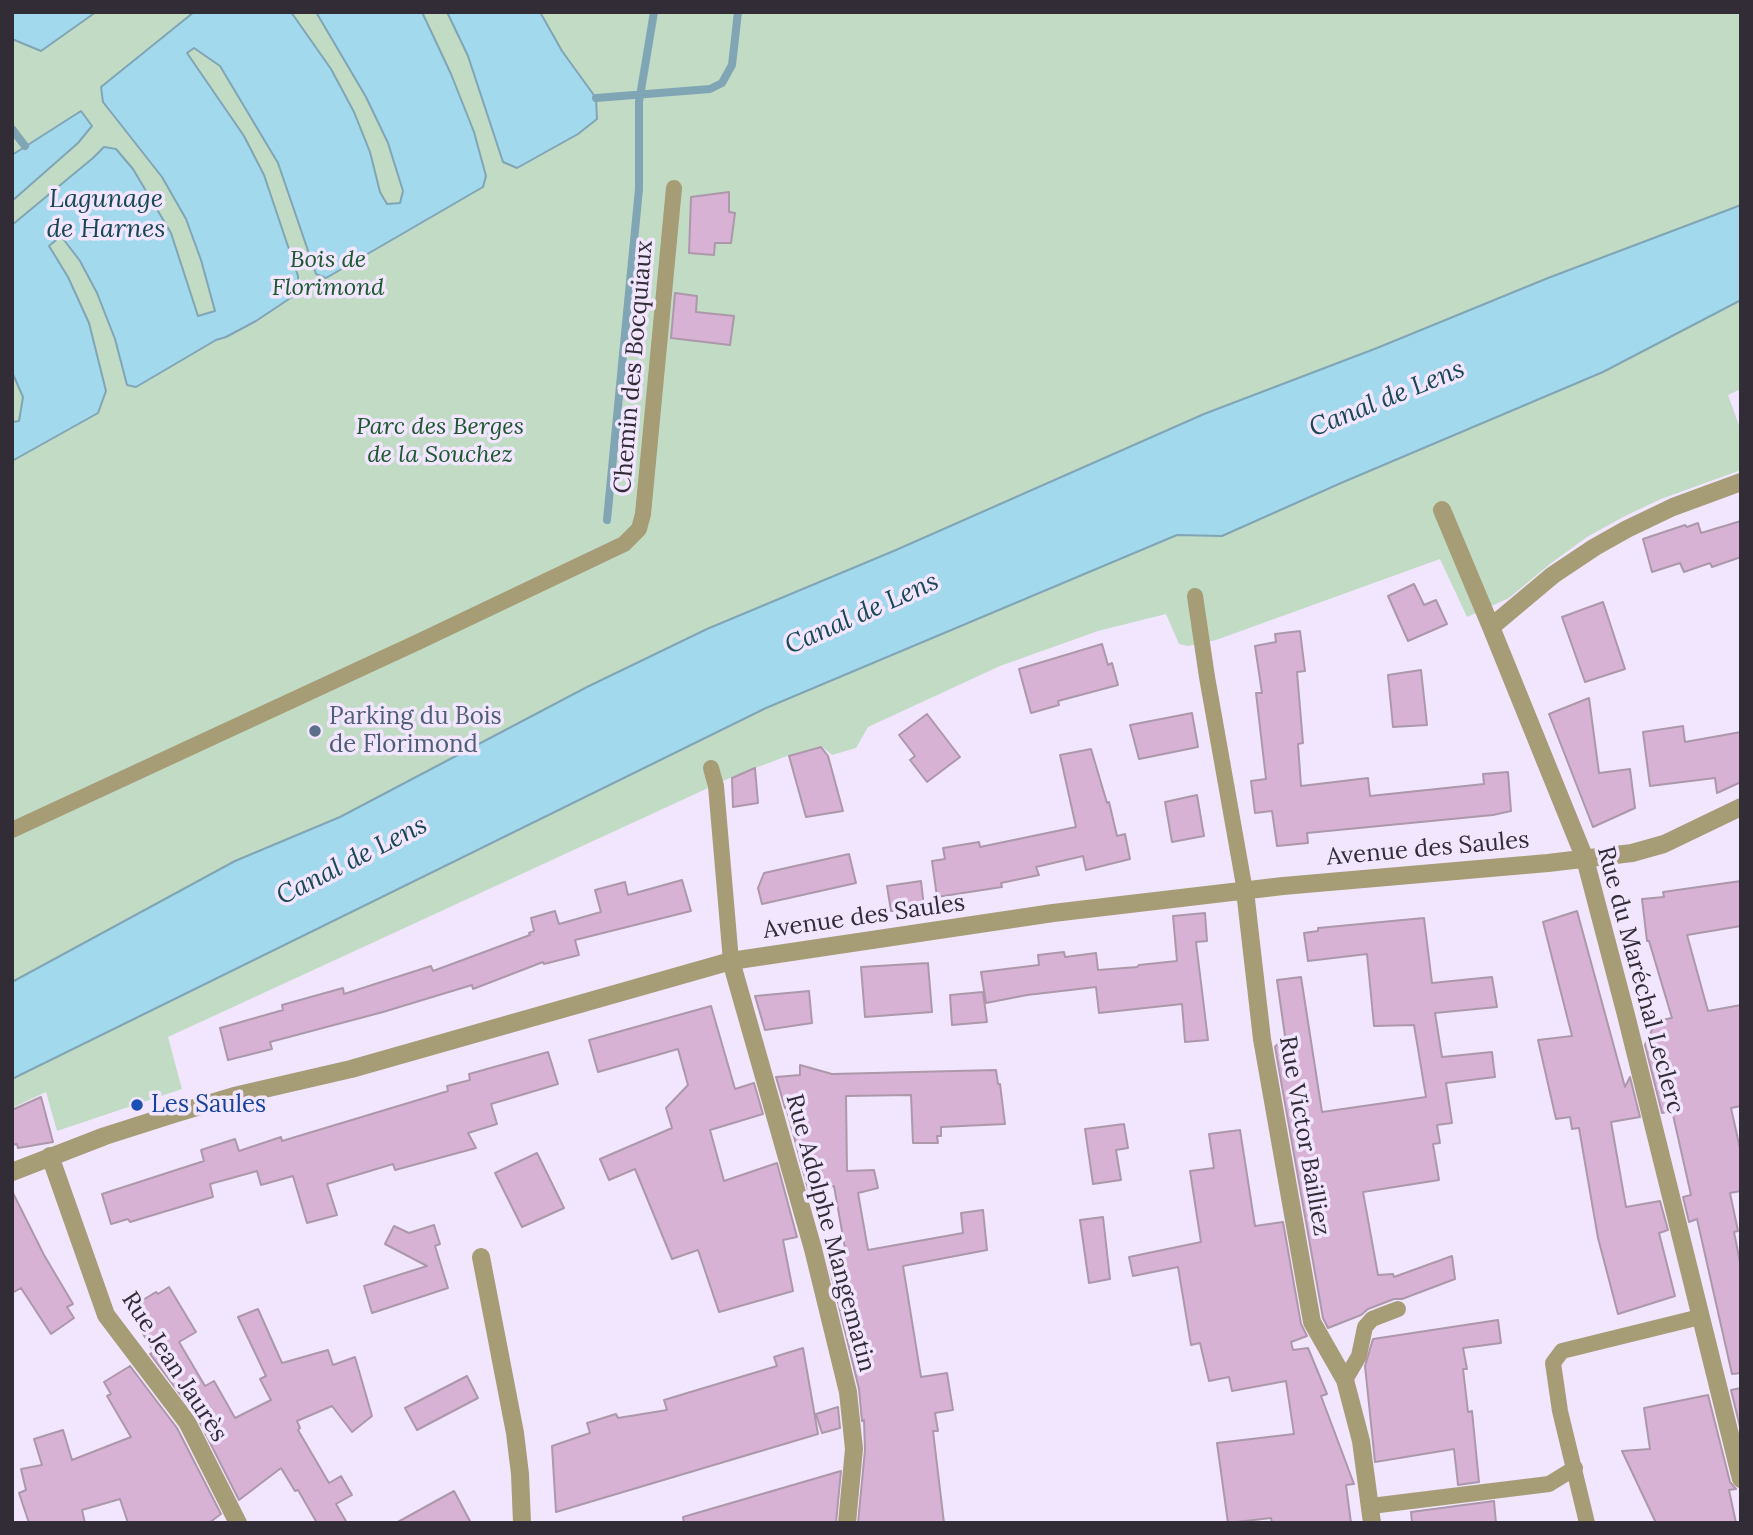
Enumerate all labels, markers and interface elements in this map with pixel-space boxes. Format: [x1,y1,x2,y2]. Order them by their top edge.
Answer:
water label: Lagunage de Harnes [47,184,165,246]
street label: Chemin des Bocquiaux [609,239,659,495]
park label: Bois de Florimond [272,246,384,302]
water label: Canal de Lens [1305,354,1469,444]
park label: Parc des Berges de la Souchez [356,413,524,469]
water label: Canal de Lens [780,566,944,662]
place label: Parking du Bois de Florimond [329,703,502,759]
marker: Parking du Bois de Florimond [307,723,323,739]
water label: Canal de Lens [272,810,432,912]
street label: Avenue des Saules [1325,826,1531,872]
street label: Rue du Maréchal Leclerc [1590,843,1690,1117]
street label: Avenue des Saules [761,889,967,945]
street label: Rue Victor Bailliez [1272,1034,1336,1238]
place label: Les Saules [151,1091,266,1119]
street label: Rue Adolphe Mangematin [779,1091,881,1375]
marker: Les Saules [129,1097,145,1113]
street label: Rue Jean Jaurès [115,1287,233,1447]

